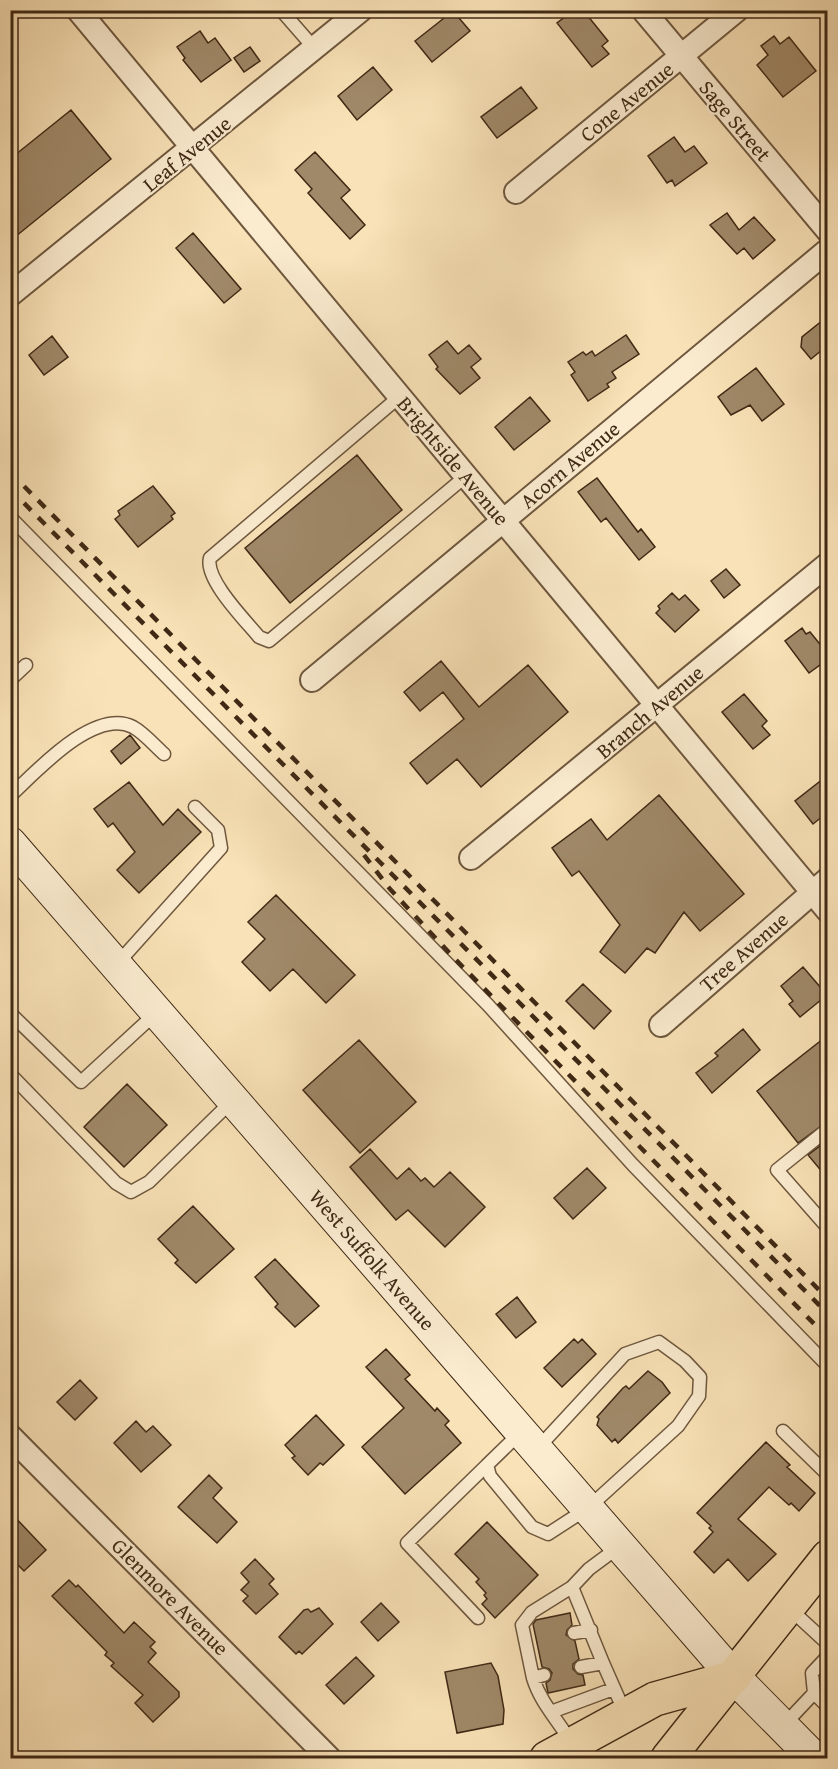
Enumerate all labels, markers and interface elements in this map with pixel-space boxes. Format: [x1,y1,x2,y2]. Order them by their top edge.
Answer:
street label: Cone Avenue [573,54,680,149]
street label: Sage Street [692,73,779,169]
street label: Leaf Avenue [136,108,238,199]
street label: Brightside Avenue [390,389,517,532]
street label: Acorn Avenue [513,413,627,516]
street label: Branch Avenue [589,657,710,766]
street label: Tree Avenue [692,904,795,999]
street label: West Suffolk Avenue [302,1182,443,1337]
street label: Glenmore Avenue [105,1531,236,1663]

